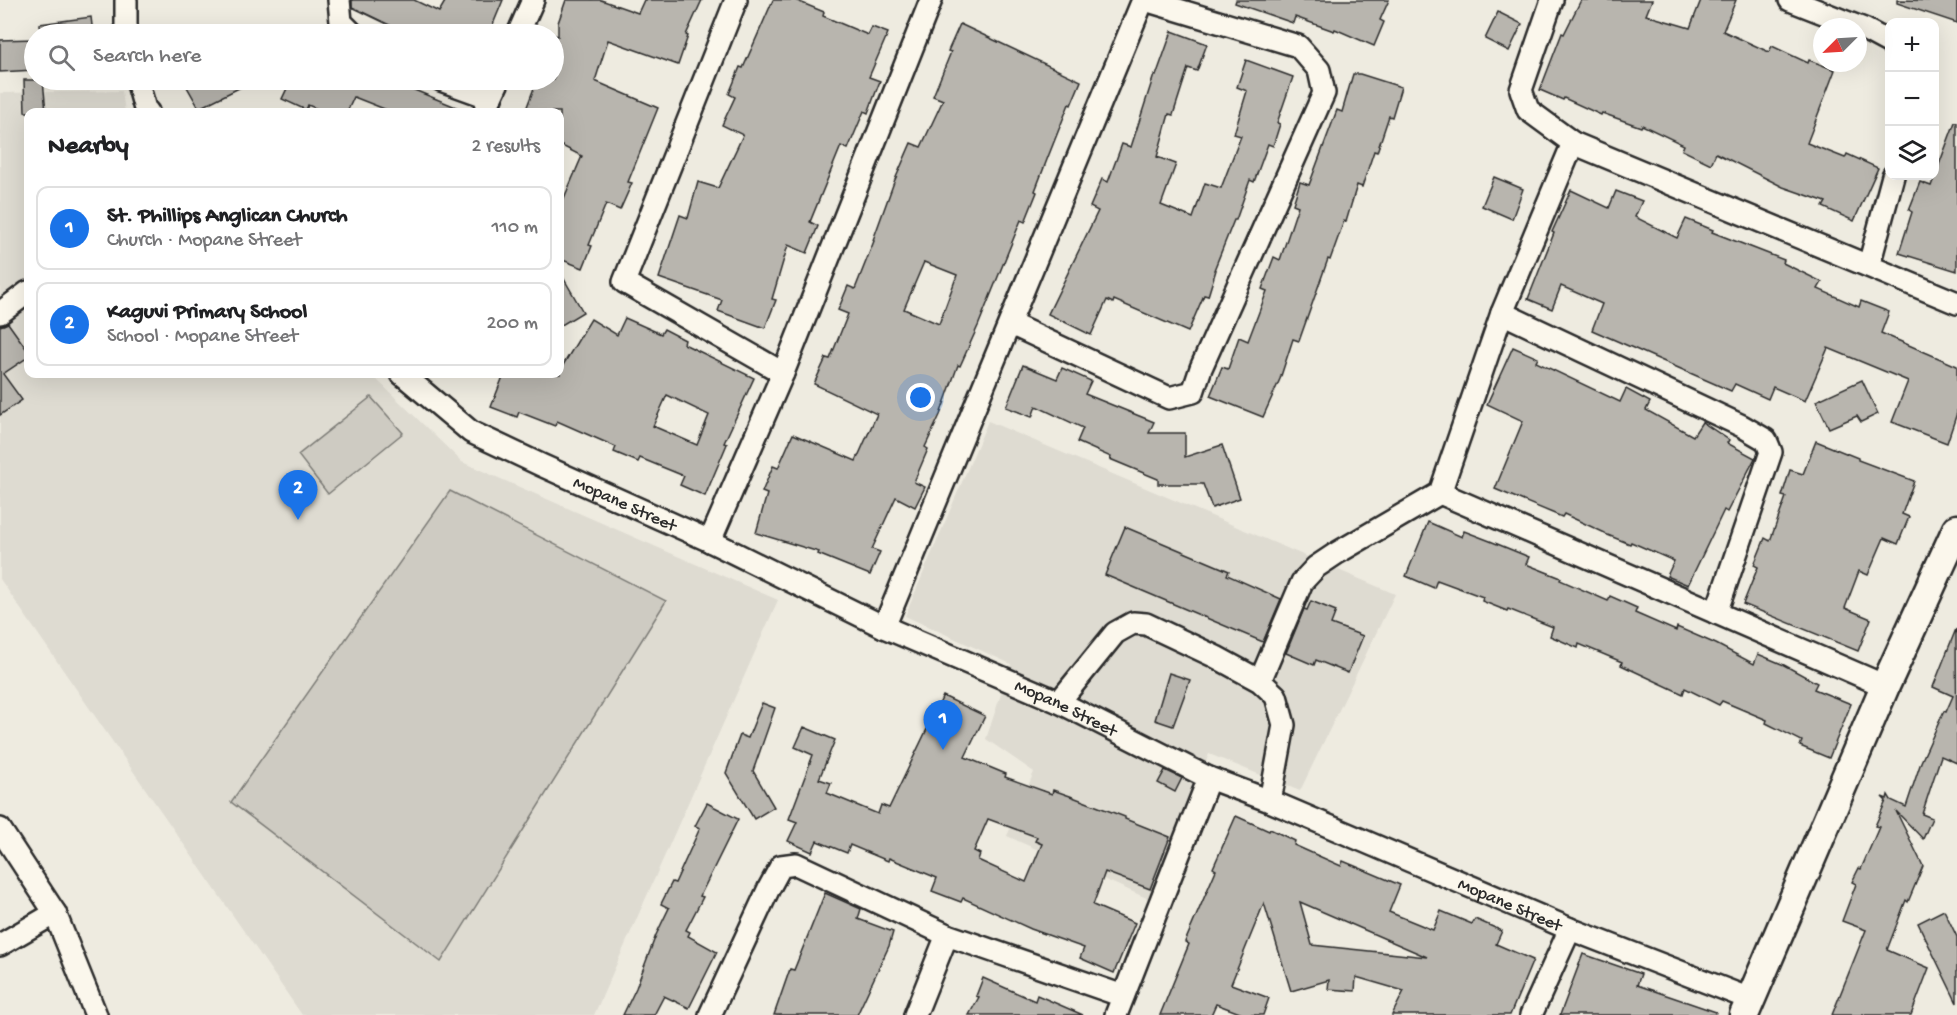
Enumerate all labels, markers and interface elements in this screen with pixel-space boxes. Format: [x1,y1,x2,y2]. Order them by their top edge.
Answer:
north arrow [1813,18,1867,72]
map controls [1885,18,1939,180]
button: + [1885,18,1939,72]
search box [24,24,564,90]
icon: search [45,41,78,74]
text: Search here [93,44,201,70]
button: − [1885,72,1939,126]
button: layers [1885,126,1939,180]
text: Nearby [48,132,129,163]
text: 2 results [471,136,540,159]
text: St. Phillips Anglican Church [107,204,348,230]
text: 1 [65,217,74,240]
text: 110 m [492,217,538,240]
text: Church · Mopane Street [107,230,301,253]
text: Kaguvi Primary School [107,300,307,326]
text: 2 [65,313,74,336]
text: 200 m [487,313,538,336]
text: School · Mopane Street [107,326,298,349]
your location [906,383,935,412]
pin: 2 [278,470,318,520]
street label: Mopane Street [569,473,681,538]
street label: Mopane Street [1011,676,1121,743]
pin: 1 [924,700,962,750]
street label: Mopane Street [1454,874,1566,938]

